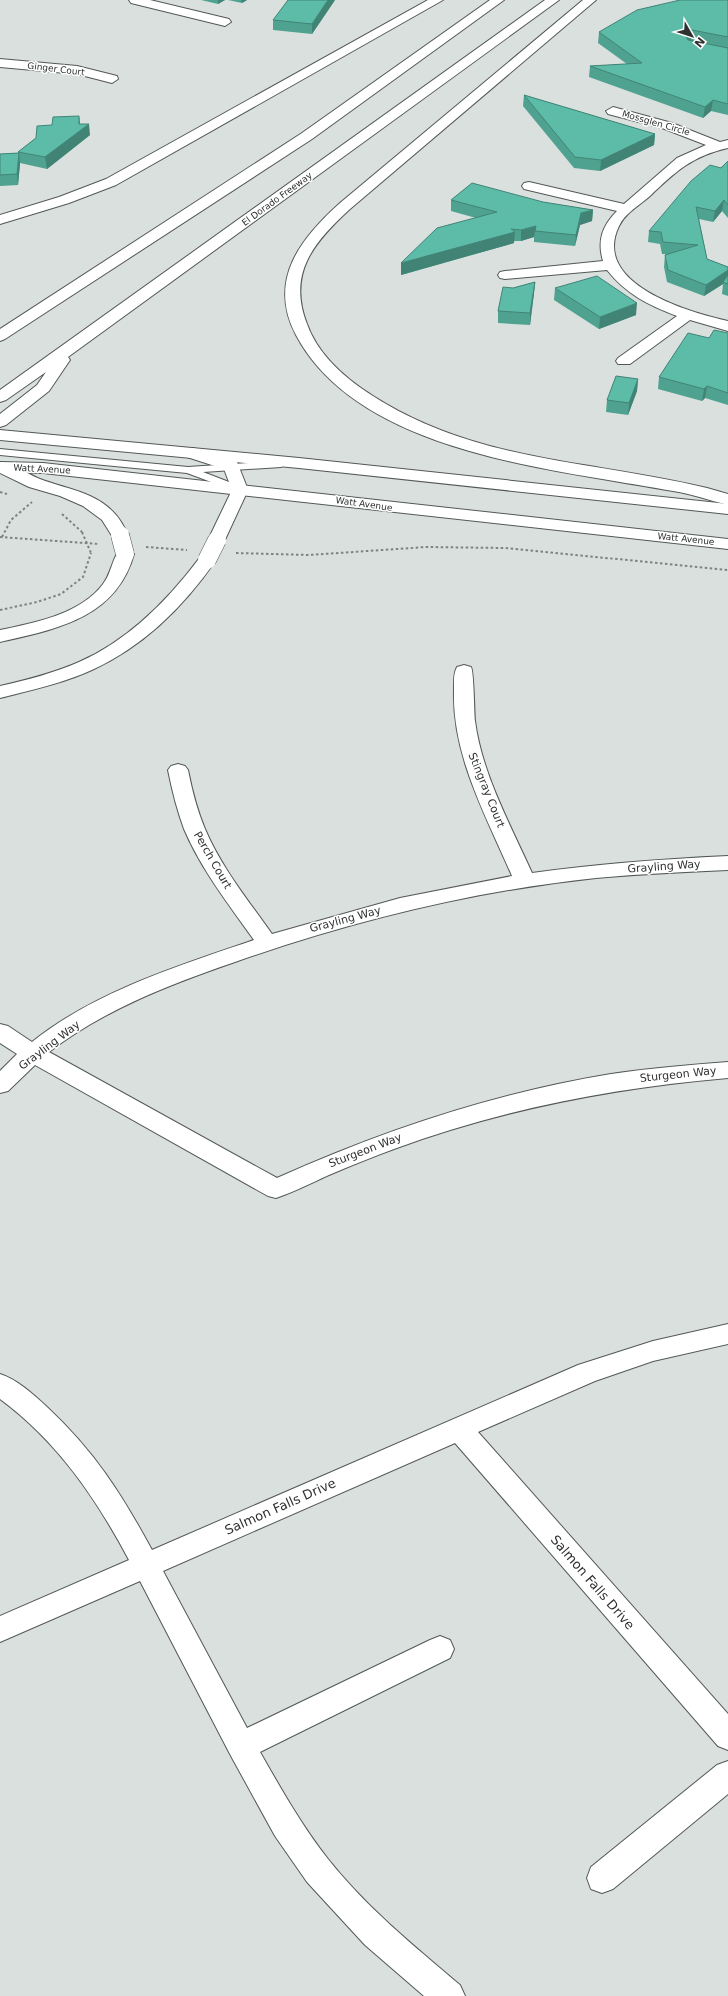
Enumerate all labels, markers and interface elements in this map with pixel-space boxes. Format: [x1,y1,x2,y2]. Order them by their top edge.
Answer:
north arrow [672,16,712,56]
text: N [691,34,707,50]
street label: Ginger Court [27,61,86,78]
street label: Mossglen Circle [621,109,692,138]
street label: El Dorado Freeway [240,170,314,228]
street label: Watt Avenue [13,463,71,476]
street label: Watt Avenue [335,495,393,513]
street label: Watt Avenue [657,531,715,547]
street label: Stingray Court [466,751,508,830]
street label: Perch Court [191,829,235,892]
street label: Grayling Way [627,857,702,876]
street label: Grayling Way [308,904,383,935]
street label: Grayling Way [16,1018,83,1073]
street label: Sturgeon Way [639,1064,717,1085]
street label: Sturgeon Way [327,1130,404,1170]
street label: Salmon Falls Drive [222,1475,338,1538]
street label: Salmon Falls Drive [548,1532,638,1632]

